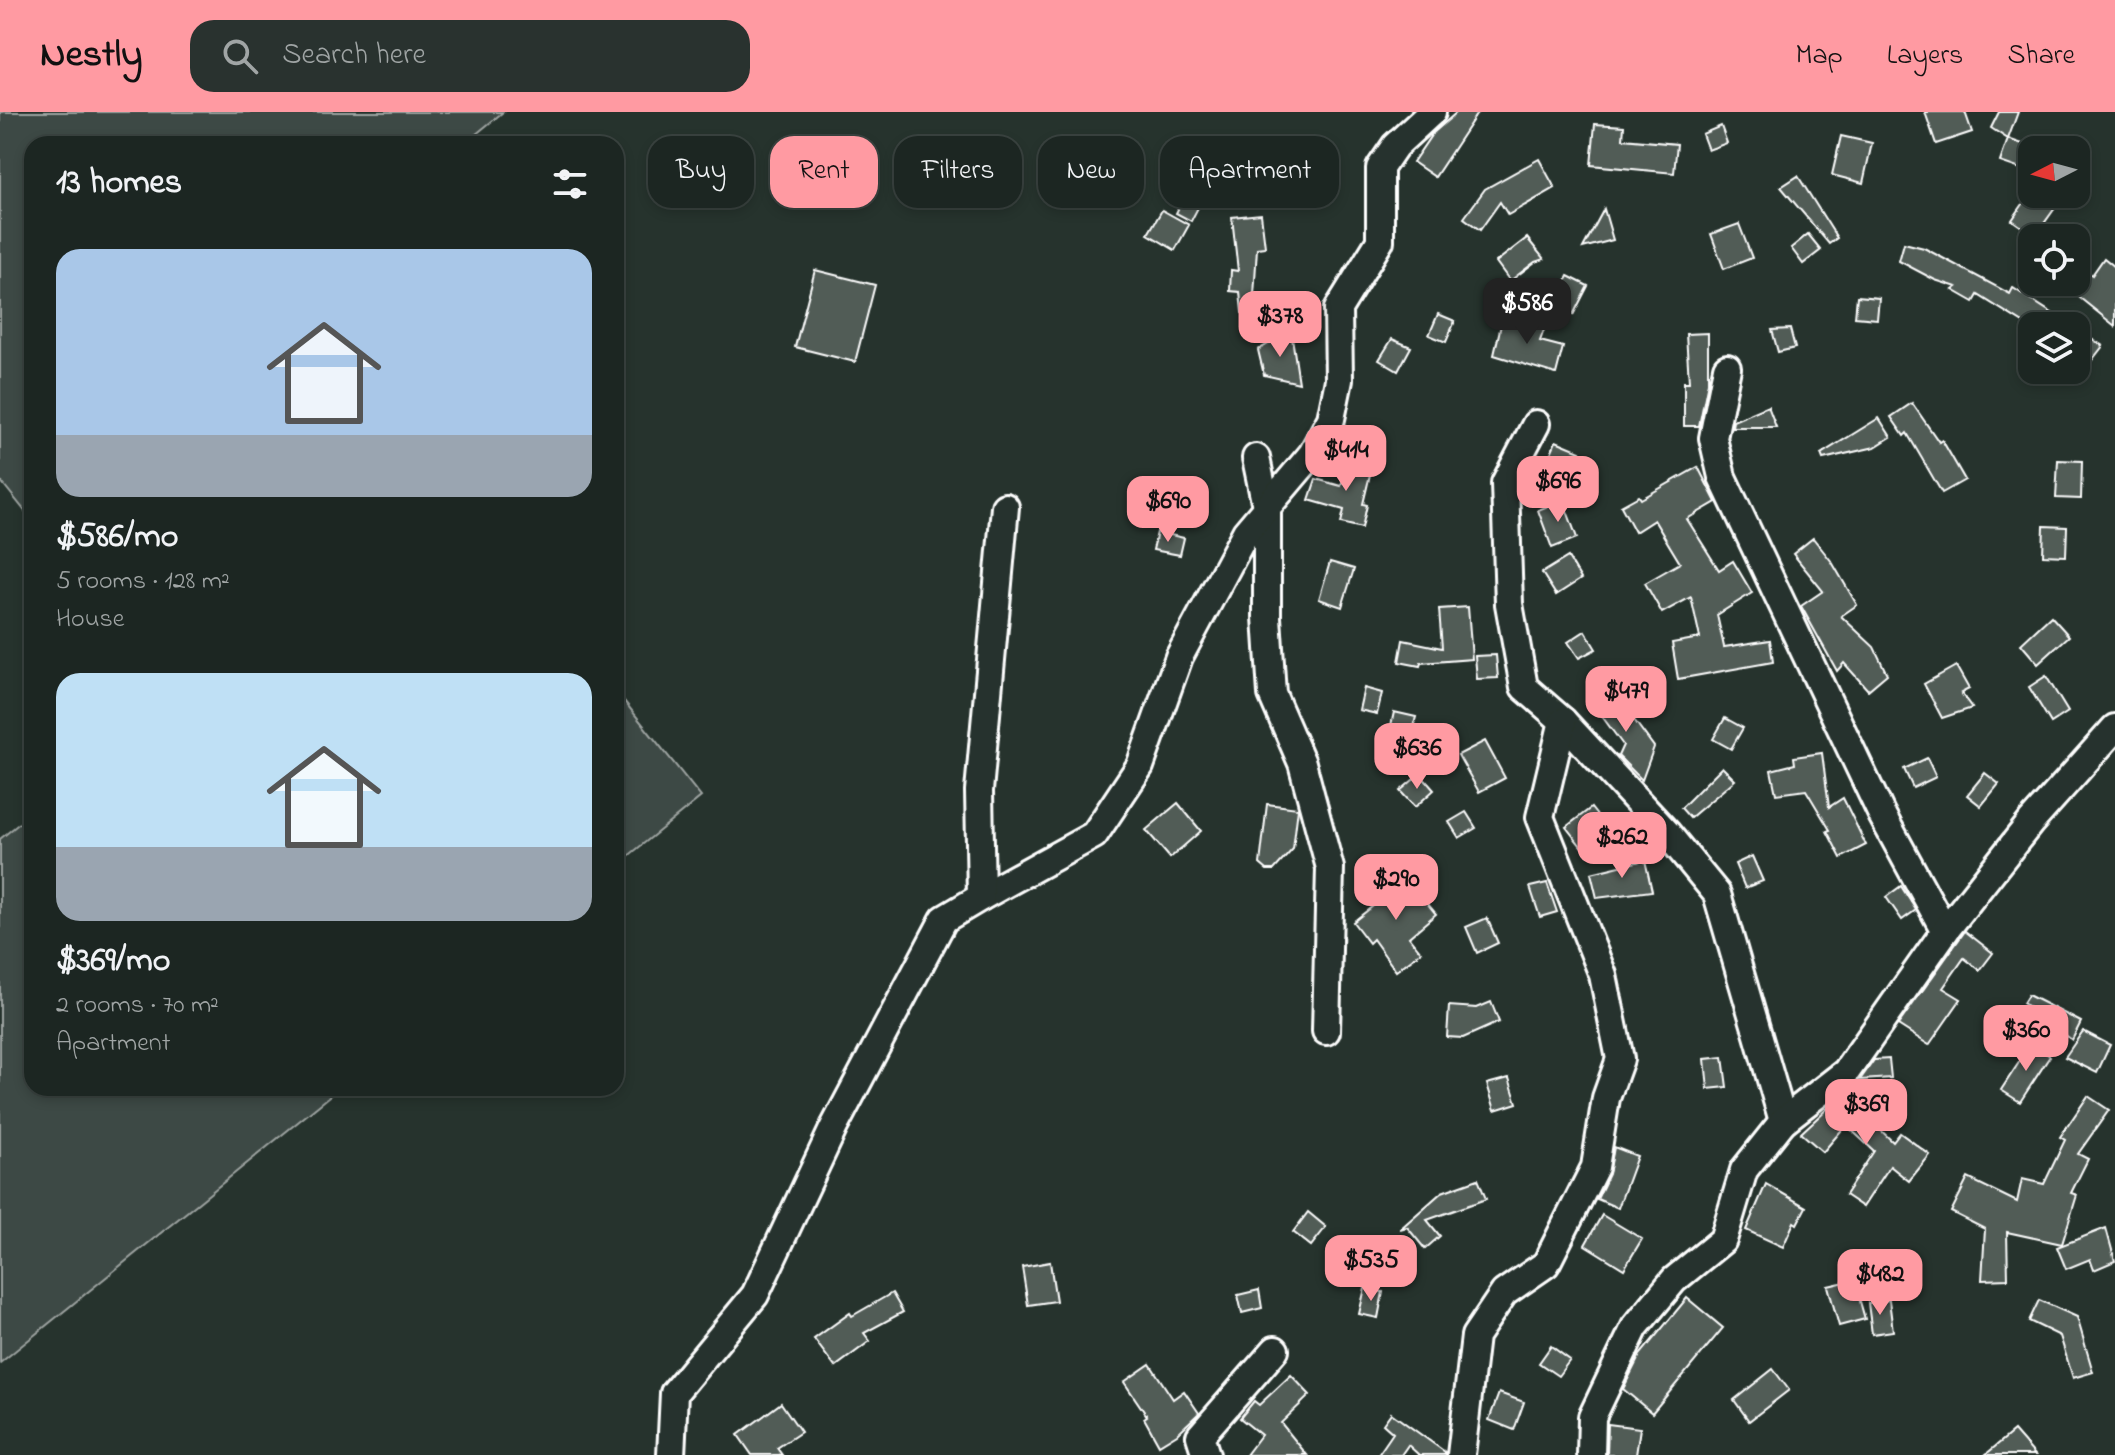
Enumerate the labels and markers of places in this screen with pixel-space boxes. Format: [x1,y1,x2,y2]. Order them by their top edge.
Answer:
pin: $586 [1480,278,1574,346]
pin: $378 [1233,291,1327,359]
pin: $414 [1299,425,1393,493]
pin: $696 [1511,456,1605,524]
pin: $690 [1121,476,1215,544]
pin: $479 [1579,666,1673,734]
pin: $636 [1370,723,1464,791]
pin: $262 [1575,812,1669,880]
pin: $290 [1349,854,1443,922]
pin: $360 [1979,1005,2073,1073]
pin: $369 [1819,1079,1913,1147]
pin: $535 [1324,1235,1418,1303]
pin: $482 [1833,1249,1927,1317]

